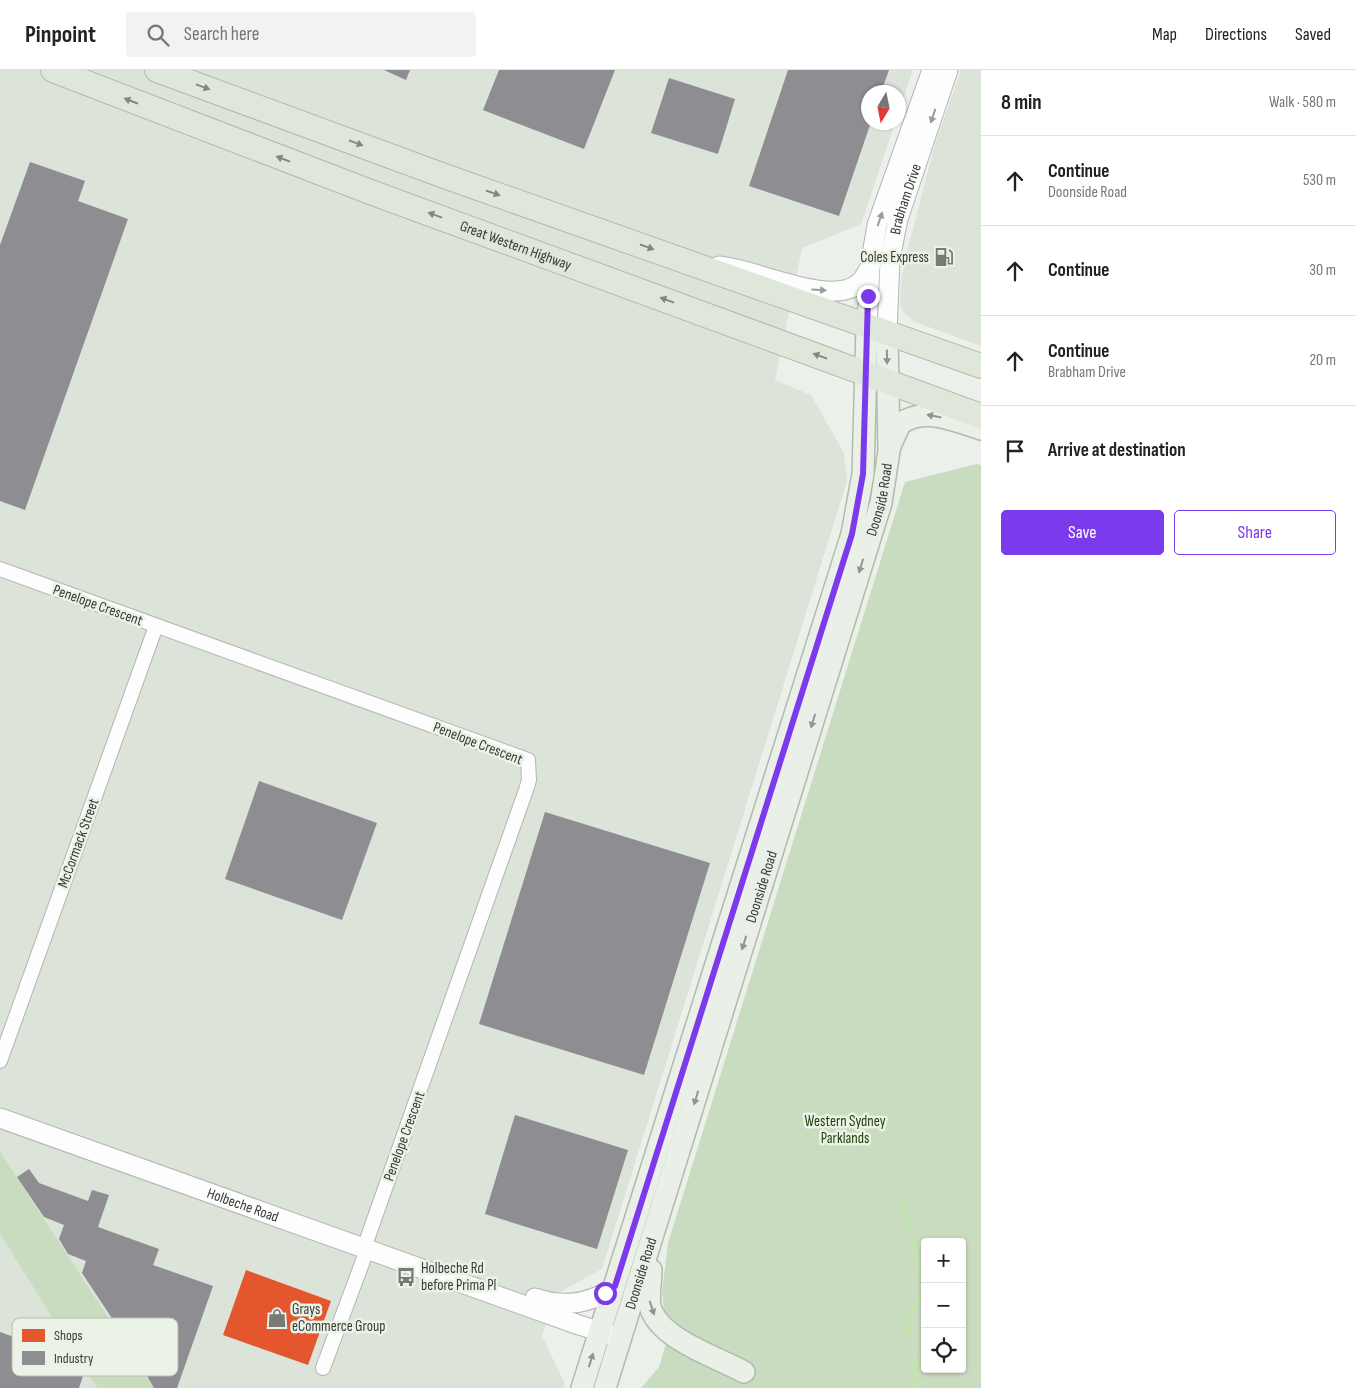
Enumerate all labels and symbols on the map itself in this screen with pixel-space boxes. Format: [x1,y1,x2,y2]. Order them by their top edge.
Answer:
one-way arrow [196,83,211,91]
north arrow [861,85,906,130]
one-way arrow [123,97,138,105]
one-way arrow [929,109,936,124]
one-way arrow [348,140,363,147]
one-way arrow [275,155,290,163]
street label: Brabham Drive [886,161,926,236]
one-way arrow [486,189,501,197]
one-way arrow [427,211,442,219]
one-way arrow [876,211,884,226]
street label: Great Western Highway [457,217,574,275]
one-way arrow [639,243,654,251]
fuel station icon: Coles Express [933,246,955,268]
place label: Coles Express [860,248,929,267]
route end [857,285,880,308]
one-way arrow [811,286,827,294]
one-way arrow [659,296,674,304]
one-way arrow [883,349,891,365]
one-way arrow [812,352,827,360]
one-way arrow [925,412,941,420]
street label: Doonside Road [862,462,897,539]
one-way arrow [857,559,865,574]
street label: Penelope Crescent [50,580,146,631]
one-way arrow [809,714,816,729]
street label: Penelope Crescent [430,718,526,769]
street label: McCormack Street [54,795,104,890]
street label: Doonside Road [742,849,782,925]
one-way arrow [739,936,747,951]
street label: Penelope Crescent [379,1088,430,1184]
one-way arrow [692,1091,699,1106]
park label: Western Sydney Parklands [805,1112,886,1148]
street label: Holbeche Road [204,1184,281,1227]
street label: Doonside Road [621,1235,661,1312]
place label: Holbeche Rd before Prima Pl [421,1259,496,1295]
bus stop icon: Holbeche Rd before Prima Pl [395,1266,417,1288]
route start [594,1282,617,1305]
place label: Grays eCommerce Group [292,1300,385,1336]
one-way arrow [649,1301,657,1316]
shop icon: Grays eCommerce Group [266,1307,288,1329]
legend [12,1318,178,1376]
text: Shops [54,1327,83,1344]
text: Industry [54,1350,94,1367]
one-way arrow [588,1352,595,1367]

